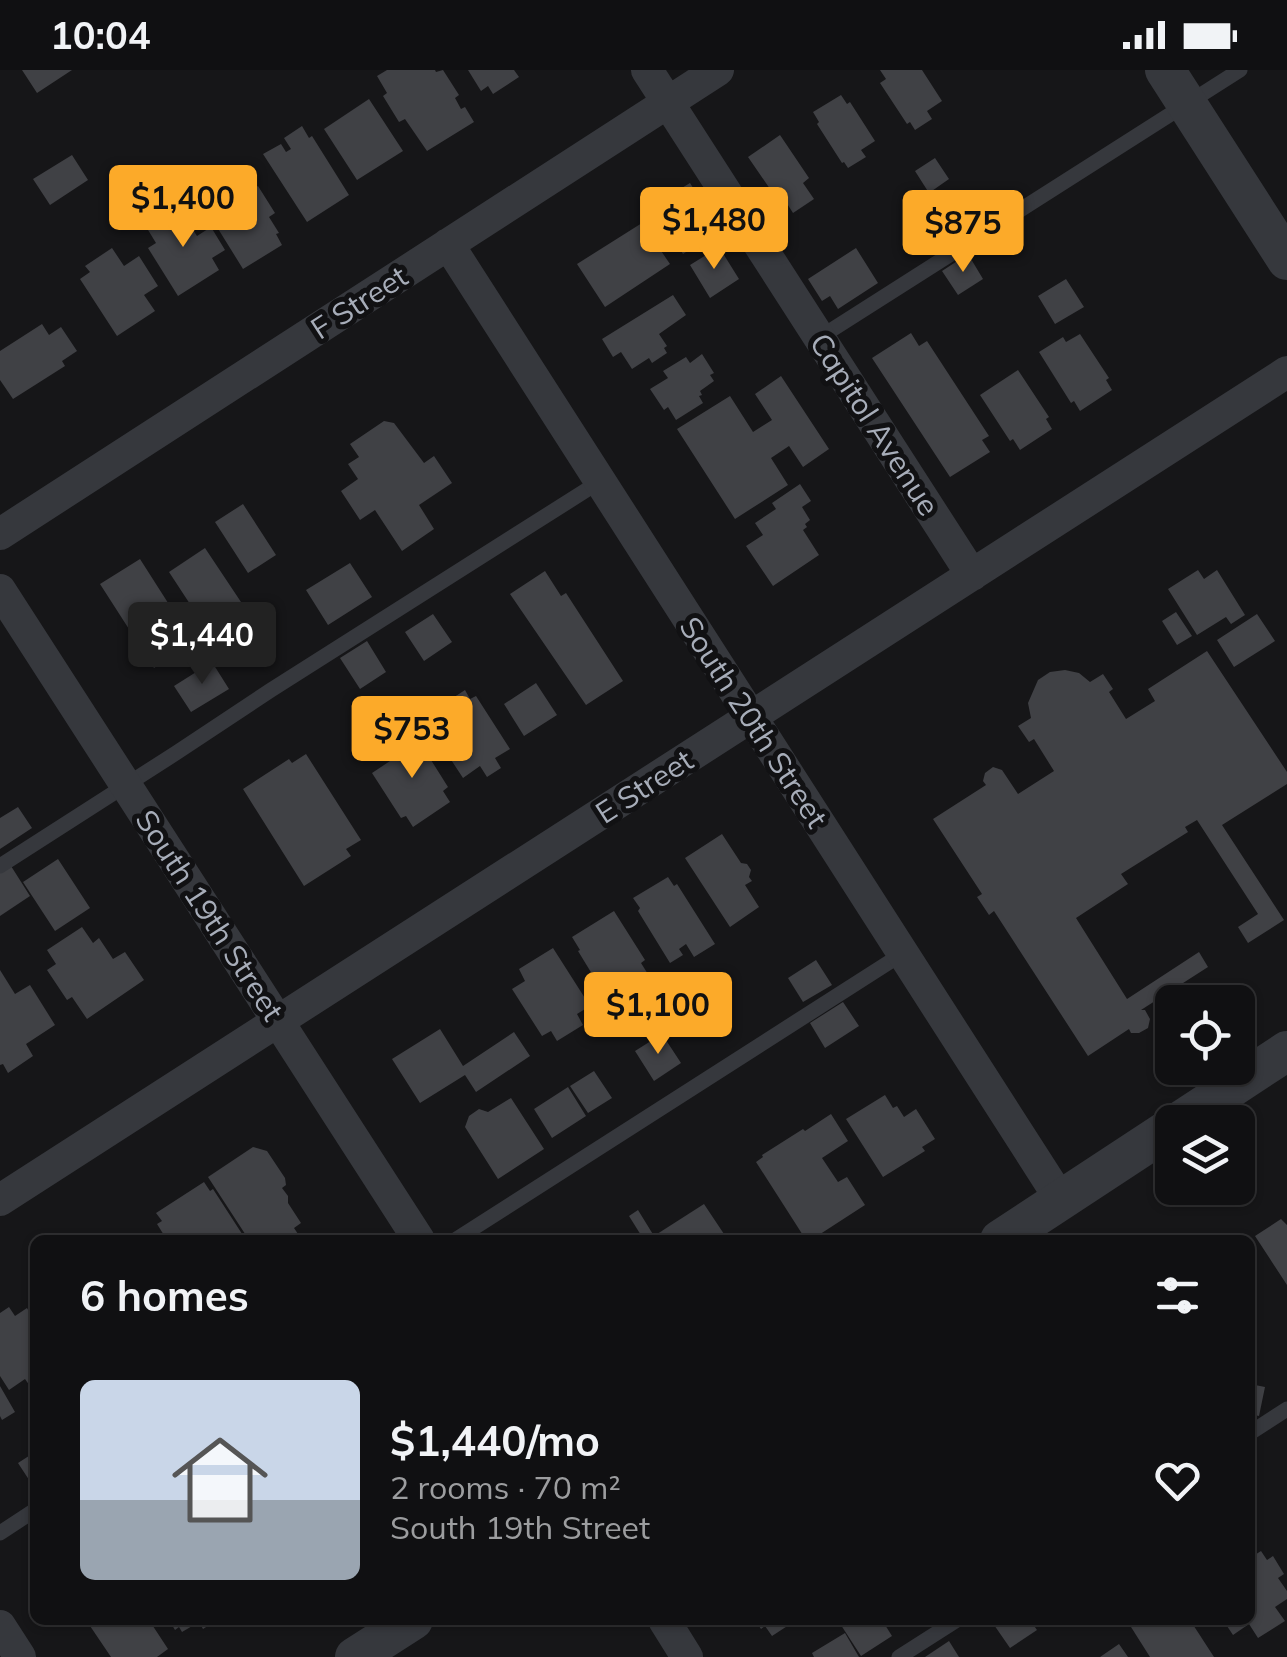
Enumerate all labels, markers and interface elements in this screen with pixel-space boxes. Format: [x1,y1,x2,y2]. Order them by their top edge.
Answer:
text: 10:04 [50,11,151,59]
pin: $1,400 [102,165,264,250]
text: $1,400 [131,177,235,217]
pin: $1,480 [633,187,795,272]
pin: $875 [904,190,1022,275]
text: $1,480 [662,199,766,239]
text: $875 [925,202,1001,242]
street label: F Street [304,257,414,347]
street label: Capitol Avenue [802,326,948,522]
pin: $1,440 [121,602,283,687]
street label: South 20th Street [672,609,836,835]
text: $1,440 [150,614,254,654]
pin: $753 [353,696,471,781]
text: $753 [374,708,450,748]
street label: E Street [588,741,700,831]
street label: South 19th Street [128,802,292,1028]
pin: $1,100 [577,972,739,1057]
text: $1,100 [606,984,710,1024]
map controls [1155,985,1255,1205]
button: locate [1155,985,1255,1085]
button: layers [1155,1105,1255,1205]
icon: filters [1150,1268,1205,1323]
text: 6 homes [80,1269,249,1322]
text: $1,440/mo [390,1414,600,1467]
icon: home [160,1420,280,1540]
icon: heart [1150,1453,1205,1508]
text: 2 rooms · 70 m² [390,1467,621,1507]
text: South 19th Street [390,1507,650,1547]

